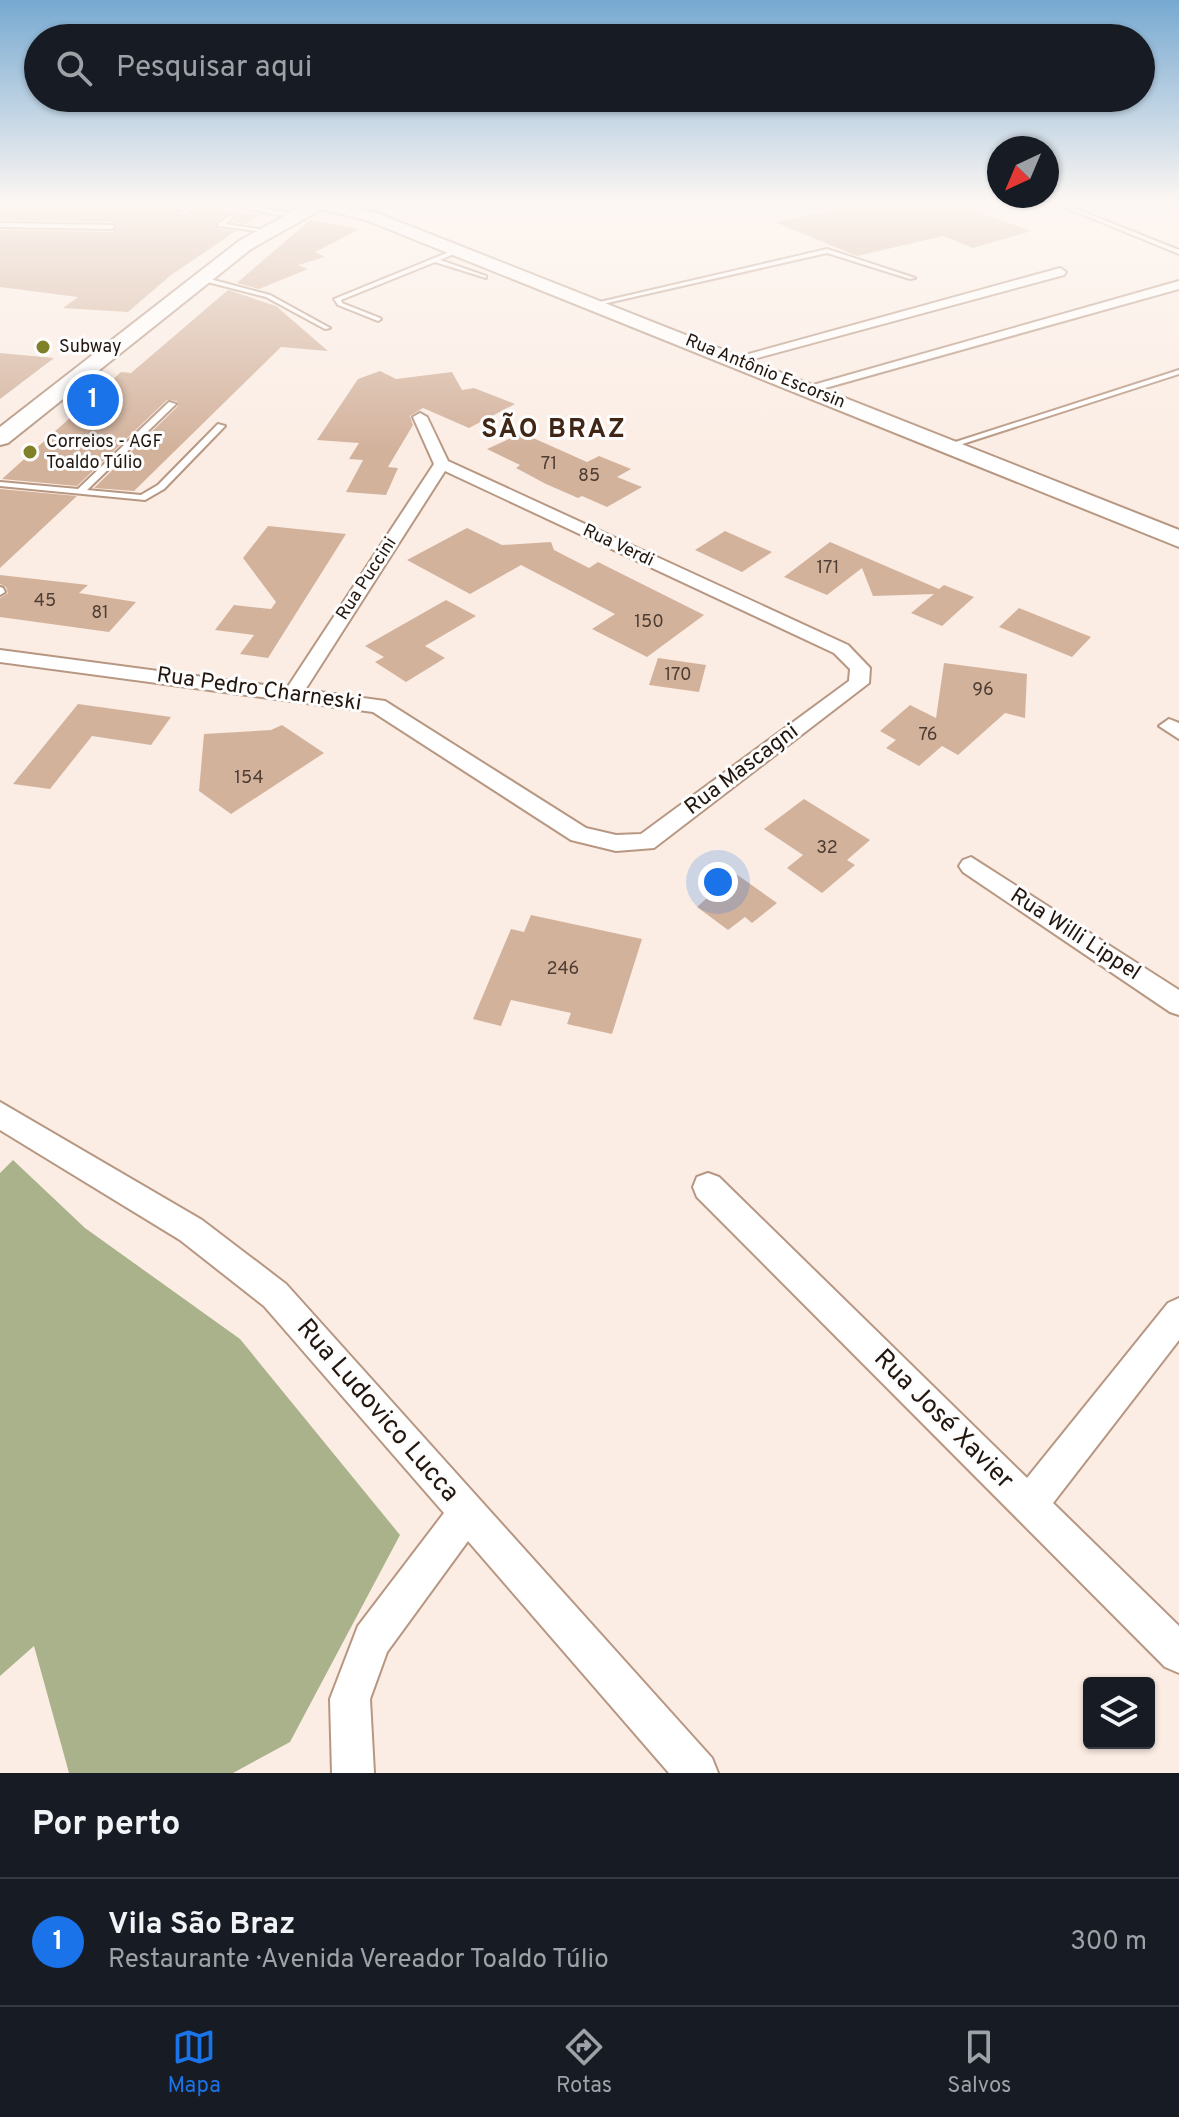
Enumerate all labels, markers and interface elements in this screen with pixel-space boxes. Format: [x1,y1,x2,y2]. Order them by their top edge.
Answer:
search box [24,24,1155,112]
icon: search [52,46,96,90]
text: Pesquisar aqui [116,50,312,87]
north arrow [987,136,1059,208]
street label: Rua Antônio Escorsin [682,329,848,415]
place label: Subway [59,336,122,359]
marker: Subway [34,338,52,356]
pin: 1 [67,370,119,430]
district label: SÃO BRAZ [481,412,627,447]
place label: Correios - AGF Toaldo Túlio [46,431,163,475]
marker: Correios - AGF Toaldo Túlio [21,443,39,461]
house number: 71 [541,453,557,476]
house number: 85 [578,465,600,488]
street label: Rua Verdi [579,520,657,572]
street label: Rua Puccini [332,533,402,625]
house number: 171 [816,557,840,580]
house number: 45 [34,590,56,613]
house number: 81 [91,602,109,625]
house number: 150 [634,611,664,634]
street label: Rua Pedro Charneski [155,662,363,718]
house number: 170 [664,664,692,687]
house number: 96 [972,679,994,702]
street label: Rua Mascagni [680,718,804,822]
house number: 76 [918,724,938,747]
house number: 154 [234,767,264,790]
house number: 32 [816,837,838,860]
your location [698,862,738,902]
street label: Rua Willi Lippel [1005,883,1145,987]
house number: 246 [547,958,579,981]
street label: Rua Ludovico Lucca [288,1313,466,1509]
street label: Rua José Xavier [866,1343,1020,1497]
map controls [1083,1677,1155,1749]
button: layers [1083,1677,1155,1749]
text: Por perto [32,1804,181,1847]
text: Vila São Braz [108,1907,295,1944]
text: 1 [53,1926,63,1959]
text: 300 m [1070,1926,1147,1959]
text: Restaurante · Avenida Vereador Toaldo Túlio [108,1944,609,1977]
tab: Mapa [168,2025,221,2100]
tab: Rotas [556,2025,612,2100]
tab: Salvos [947,2025,1011,2100]

